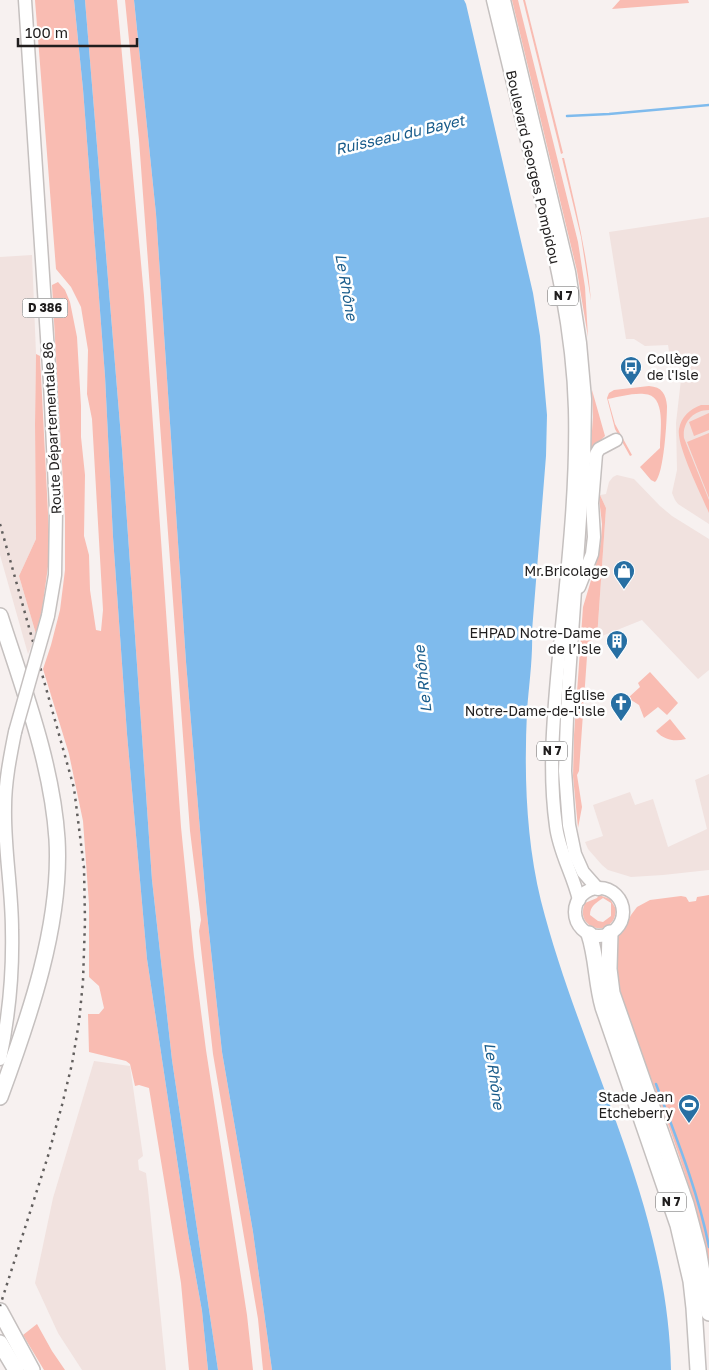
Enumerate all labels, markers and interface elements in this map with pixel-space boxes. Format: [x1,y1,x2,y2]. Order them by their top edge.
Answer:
scale bar [18,15,136,47]
text: 100 m [25,23,68,41]
street label: Boulevard Georges Pompidou [503,68,564,265]
water label: Ruisseau du Bayet [333,110,468,159]
water label: Le Rhône [332,252,362,323]
road number: N 7 [548,286,578,306]
road number: D 386 [22,298,68,318]
street label: Route Départementale 86 [38,341,65,515]
place label: Collège de l'Isle [647,350,699,383]
bus stop icon: Collège de l'Isle [619,355,643,386]
shop icon: Mr.Bricolage [612,559,636,590]
place label: Mr.Bricolage [524,562,608,579]
place label: EHPAD Notre-Dame de l’Isle [469,624,601,657]
building icon: EHPAD Notre-Dame de l’Isle [605,629,629,660]
water label: Le Rhône [409,643,434,713]
place label: Église Notre-Dame-de-l'Isle [465,686,605,719]
church icon: Église Notre-Dame-de-l'Isle [609,691,633,722]
road number: N 7 [537,741,567,760]
water label: Le Rhône [481,1041,509,1112]
place label: Stade Jean Etcheberry [598,1088,673,1121]
sports icon: Stade Jean Etcheberry [677,1093,701,1124]
road number: N 7 [656,1192,686,1212]

